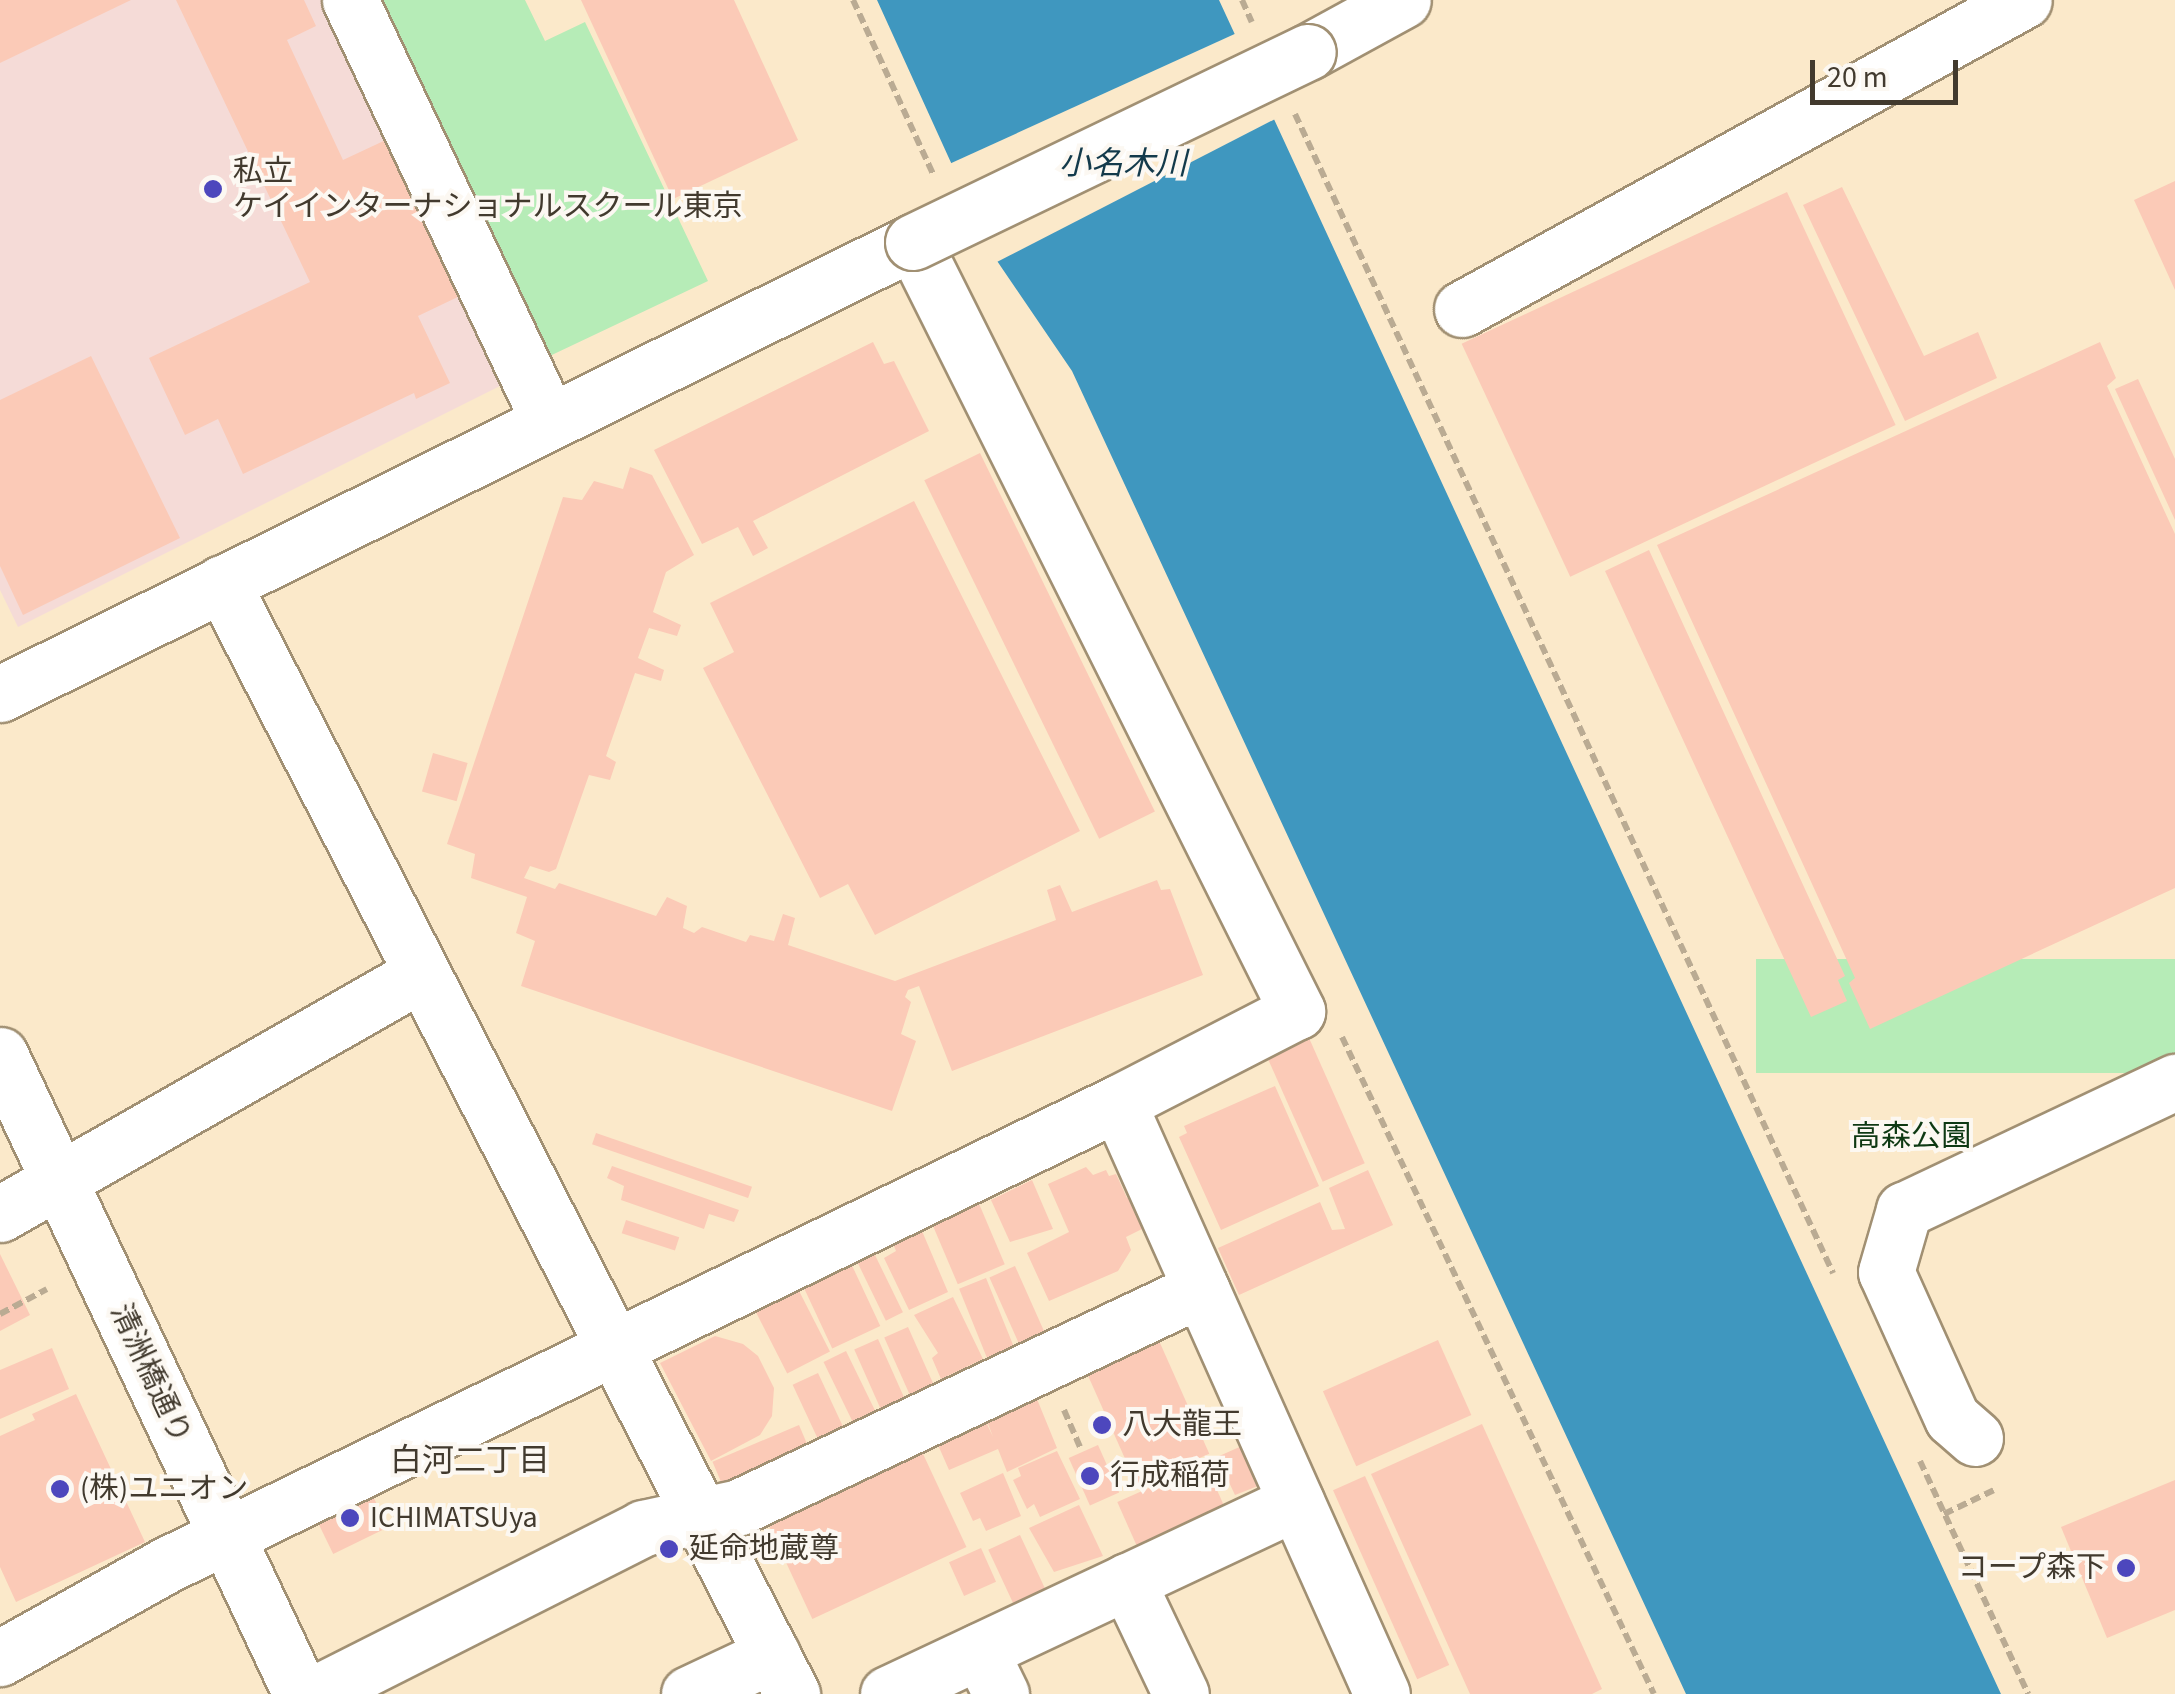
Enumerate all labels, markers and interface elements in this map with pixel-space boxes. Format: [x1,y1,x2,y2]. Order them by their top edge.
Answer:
scale bar [1815,40,1962,102]
text: 20 m [1827,56,1888,99]
water label: 小名木川 [1059,145,1187,183]
place label: 私立 ケイインターナショナルスクール東京 [233,154,743,224]
marker: 私立 ケイインターナショナルスクール東京 [202,178,224,200]
park label: 高森公園 [1851,1119,1971,1155]
street label: 清洲橋通り [102,1298,198,1450]
place label: 八大龍王 [1122,1407,1242,1443]
marker: 八大龍王 [1091,1414,1113,1436]
district label: 白河二丁目 [390,1442,550,1480]
place label: 行成稲荷 [1110,1458,1230,1494]
marker: 行成稲荷 [1079,1465,1101,1487]
place label: (株)ユニオン [80,1471,248,1507]
marker: (株)ユニオン [49,1478,71,1500]
place label: ICHIMATSUya [370,1500,538,1536]
marker: ICHIMATSUya [339,1507,361,1529]
place label: 延命地蔵尊 [689,1531,839,1567]
marker: 延命地蔵尊 [658,1538,680,1560]
place label: コープ森下 [1956,1550,2106,1586]
marker: コープ森下 [2115,1557,2137,1579]

